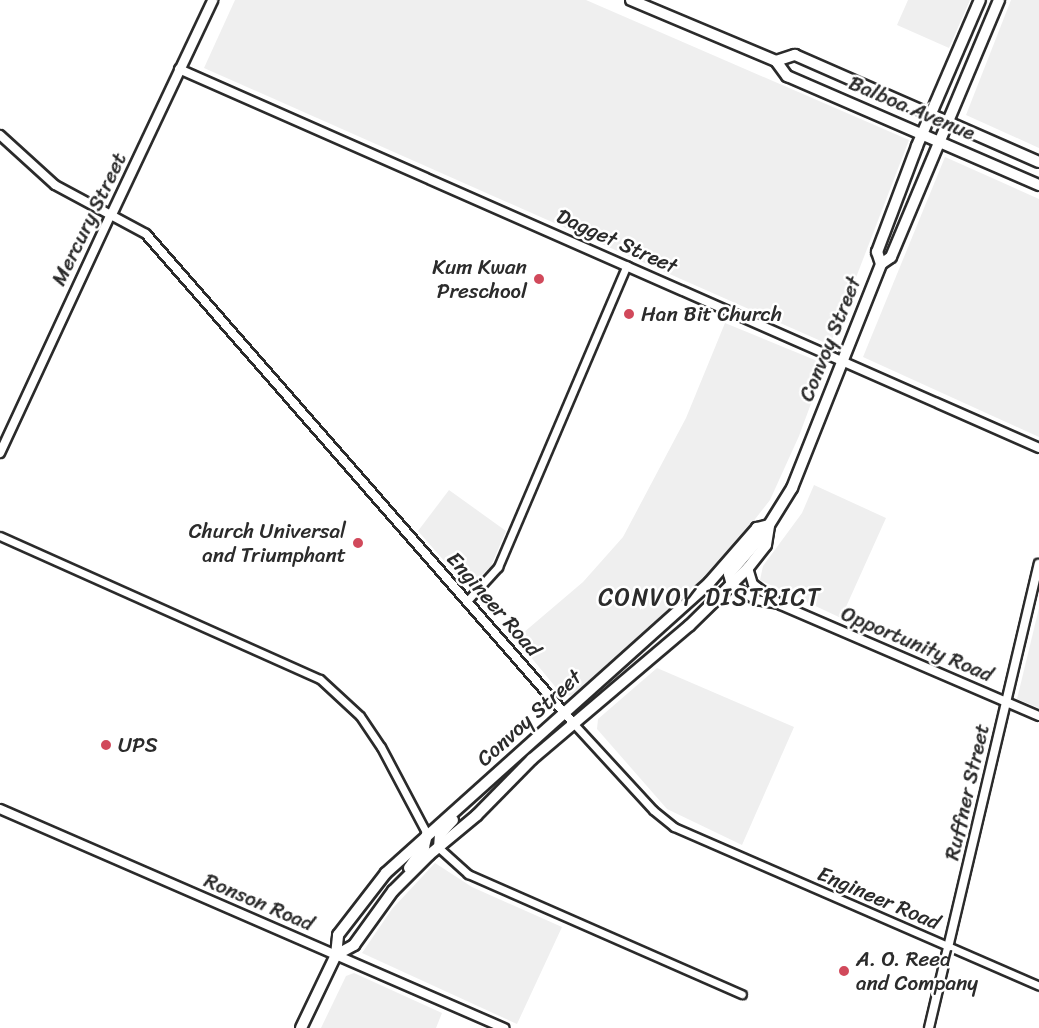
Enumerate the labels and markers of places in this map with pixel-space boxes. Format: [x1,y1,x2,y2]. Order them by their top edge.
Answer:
place label: Kum Kwan Preschool [432,254,527,304]
marker: Kum Kwan Preschool [532,272,546,286]
place label: Han Bit Church [641,301,782,327]
marker: Han Bit Church [622,307,636,321]
place label: Church Universal and Triumphant [189,518,346,568]
marker: Church Universal and Triumphant [351,536,365,550]
place label: UPS [118,732,158,758]
marker: UPS [99,738,113,752]
place label: A. O. Reed and Company [856,946,978,996]
marker: A. O. Reed and Company [837,964,851,978]

